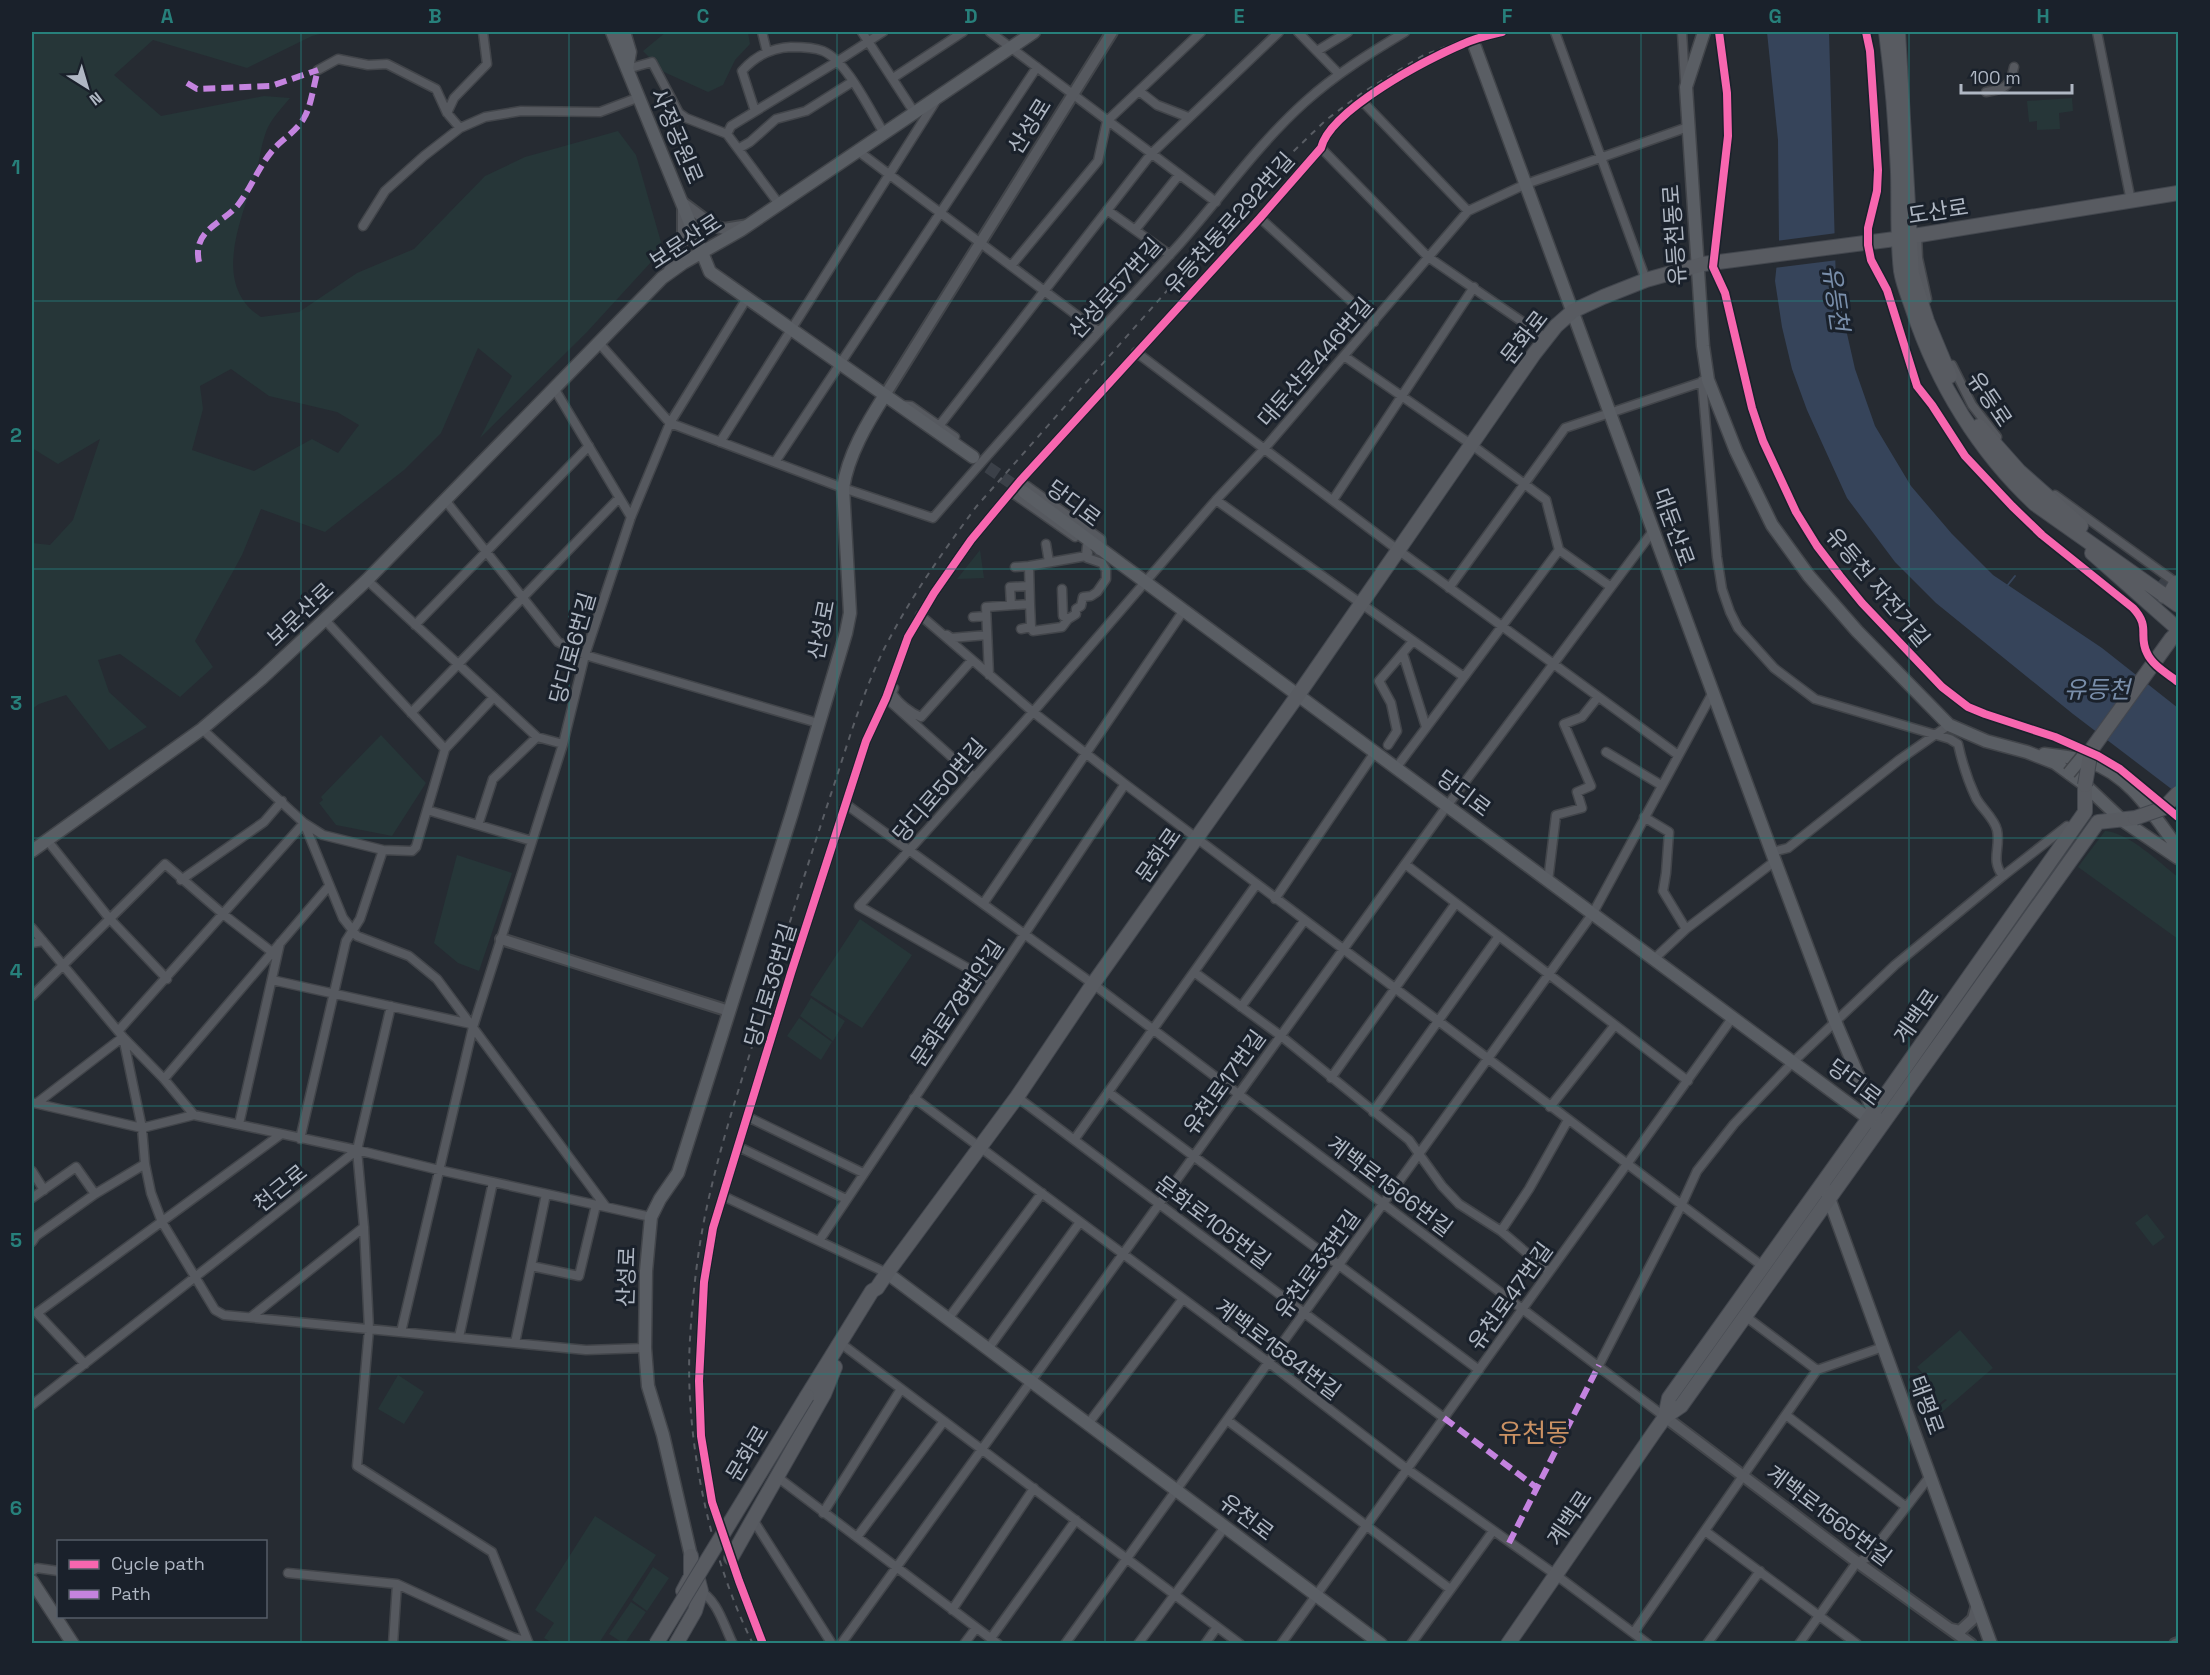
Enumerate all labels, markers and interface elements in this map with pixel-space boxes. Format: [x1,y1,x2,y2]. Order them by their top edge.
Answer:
text: A [161,3,174,29]
text: B [428,3,442,29]
text: C [697,3,710,29]
text: D [964,3,978,29]
text: E [1233,3,1245,29]
text: F [1502,3,1513,29]
text: G [1768,3,1782,29]
text: H [2036,3,2050,29]
north arrow [57,57,117,117]
scale bar [1961,57,2072,95]
text: 100 m [1970,66,2021,89]
street label: 사정공원로 [644,84,710,188]
text: N [85,87,106,110]
street label: 산성로 [1001,93,1057,159]
street label: 유등천동로292번길 [1158,146,1300,300]
text: 1 [11,154,21,180]
street label: 유등천동로 [1657,184,1691,286]
street label: 도산로 [1906,192,1970,230]
street label: 보문산로 [643,207,727,275]
street label: 산성로57번길 [1062,232,1168,344]
water label: 유등천 [1816,263,1856,336]
street label: 대둔산로446번길 [1251,292,1379,432]
street label: 문화로 [1494,304,1554,370]
street label: 유등로 [1961,366,2019,432]
text: 2 [10,422,22,448]
street label: 당디로 [1041,474,1107,532]
street label: 대둔산로 [1647,484,1701,570]
street label: 유등천 자전거길 [1820,522,1936,652]
street label: 보문산로 [261,576,339,652]
street label: 당디로6번길 [543,589,601,707]
street label: 산성로 [801,598,841,662]
water label: 유등천 [2064,674,2133,705]
text: 3 [10,690,22,716]
street label: 당디로50번길 [886,732,992,848]
street label: 당디로 [1431,764,1497,822]
street label: 문화로 [1129,822,1187,888]
street label: 당디로36번길 [738,920,802,1050]
street label: 문화로78번안길 [904,934,1010,1072]
text: 4 [10,958,23,984]
street label: 계백로 [1887,983,1945,1049]
street label: 유천로17번길 [1177,1024,1271,1140]
street label: 당디로 [1822,1053,1888,1111]
street label: 계백로1566번길 [1321,1130,1459,1242]
street label: 천근로 [248,1158,312,1218]
street label: 문화로105번길 [1150,1169,1276,1275]
street label: 유천로33번길 [1268,1204,1366,1324]
text: 5 [10,1227,22,1253]
street label: 유천로47번길 [1461,1237,1559,1355]
street label: 산성로 [611,1246,641,1308]
street label: 계백로1584번길 [1209,1292,1347,1406]
street label: 태평로 [1903,1372,1951,1438]
district label: 유천동 [1498,1416,1570,1450]
street label: 문화로 [719,1420,775,1486]
street label: 계백로1565번길 [1761,1459,1897,1571]
street label: 계백로 [1540,1485,1598,1551]
street label: 유천로 [1214,1488,1280,1546]
text: 6 [10,1495,22,1521]
legend [57,1540,267,1618]
text: Cycle path [111,1552,205,1575]
text: Path [111,1582,151,1605]

